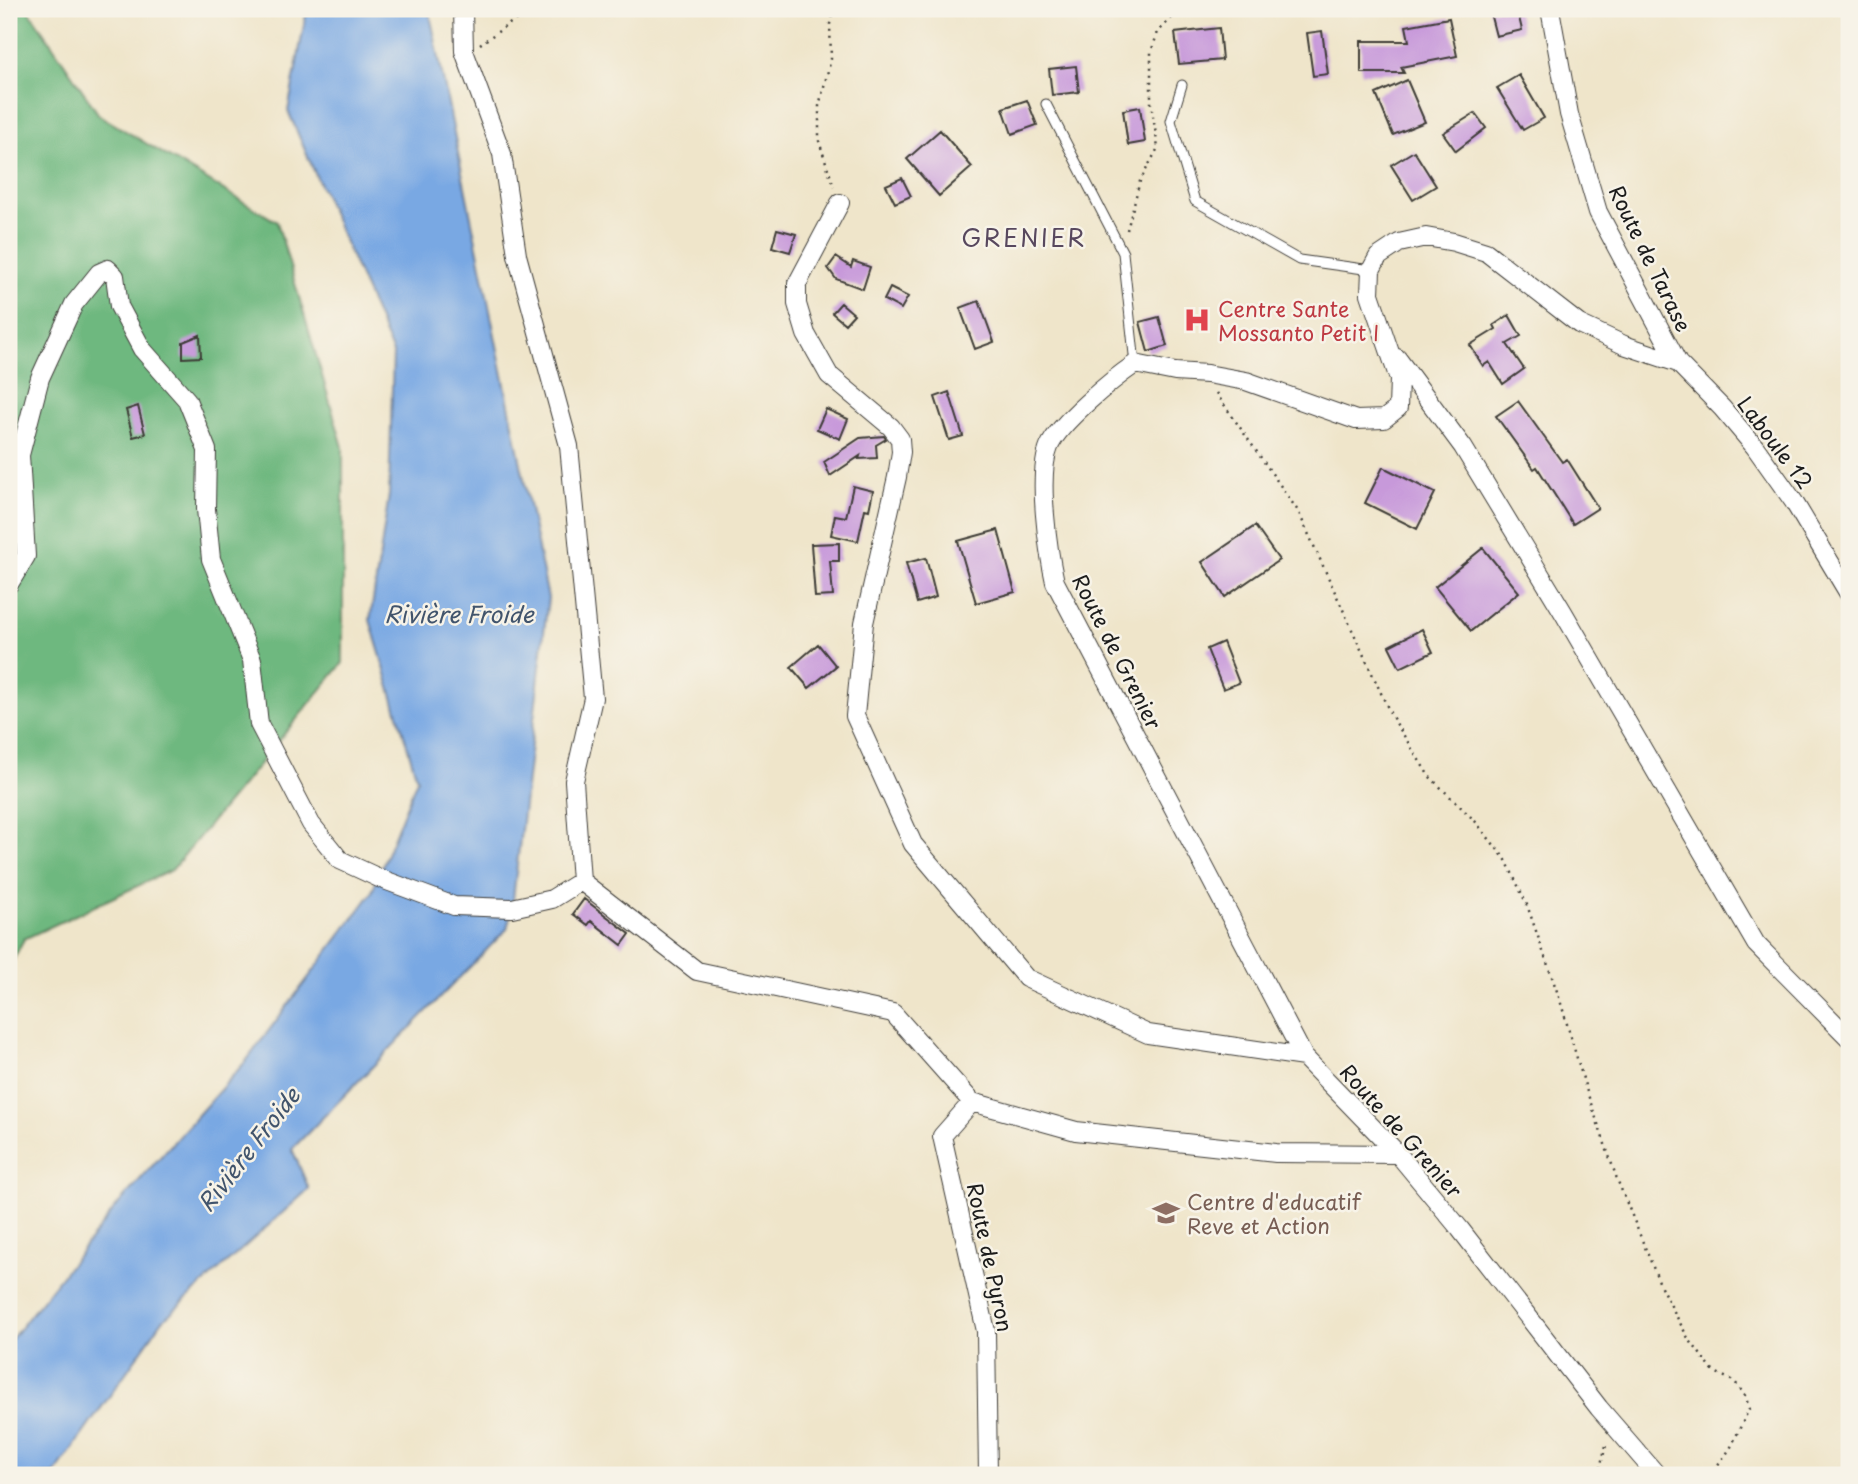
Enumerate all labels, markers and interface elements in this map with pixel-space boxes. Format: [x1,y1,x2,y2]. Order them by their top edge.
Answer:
street label: Route de Tarase [1602,179,1700,337]
district label: GRENIER [961,219,1087,255]
place label: Centre Sante Mossanto Petit I [1218,292,1380,348]
hospital icon: Centre Sante Mossanto Petit I [1182,305,1212,335]
street label: Laboule 12 [1730,389,1822,495]
street label: Route de Grenier [1065,568,1171,734]
water label: Rivière Froide [384,596,535,631]
street label: Route de Grenier [1333,1056,1471,1204]
water label: Rivière Froide [188,1078,309,1219]
street label: Route de Pyron [960,1180,1022,1334]
place label: Centre d'educatif Reve et Action [1187,1185,1362,1241]
school or university icon: Centre d'educatif Reve et Action [1151,1198,1181,1228]

